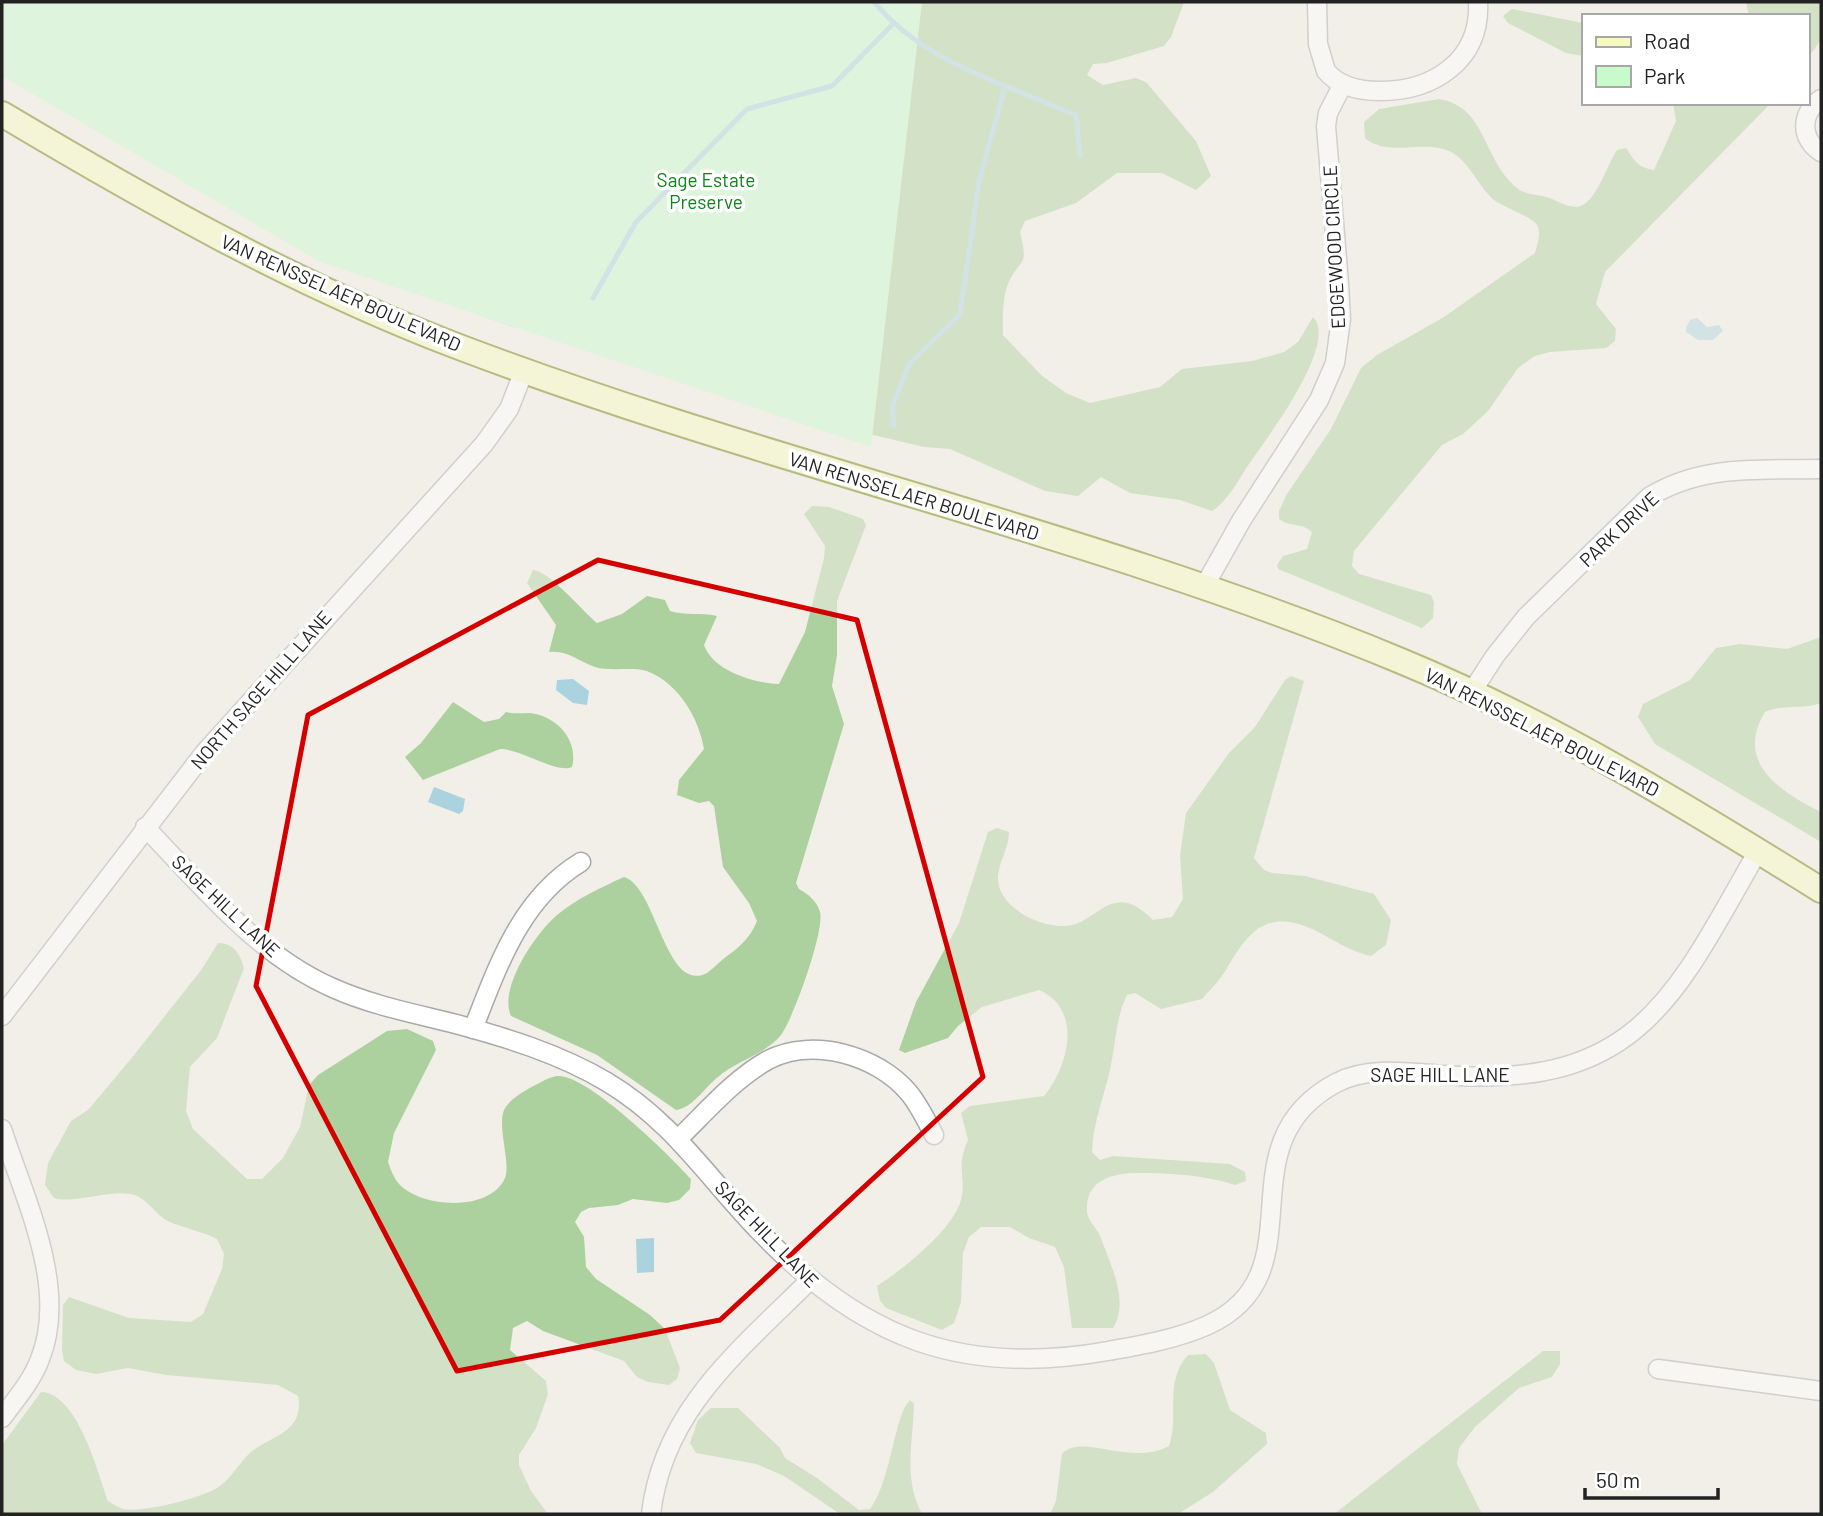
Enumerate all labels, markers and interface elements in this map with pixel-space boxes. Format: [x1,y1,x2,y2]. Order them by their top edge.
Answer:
legend [1582,14,1809,105]
text: Road [1644,28,1690,53]
text: Park [1644,63,1685,88]
street label: EDGEWOOD CIRCLE [1318,165,1349,329]
park label: Sage Estate Preserve [657,168,755,213]
street label: VAN RENSSELAER BOULEVARD [218,229,465,356]
street label: VAN RENSSELAER BOULEVARD [786,446,1042,545]
street label: PARK DRIVE [1574,486,1663,571]
street label: NORTH SAGE HILL LANE [185,606,336,774]
street label: VAN RENSSELAER BOULEVARD [1421,662,1663,801]
street label: SAGE HILL LANE [168,850,285,962]
street label: SAGE HILL LANE [1370,1063,1510,1086]
street label: SAGE HILL LANE [711,1176,824,1292]
scale bar [1585,1456,1718,1500]
text: 50 m [1596,1467,1640,1492]

